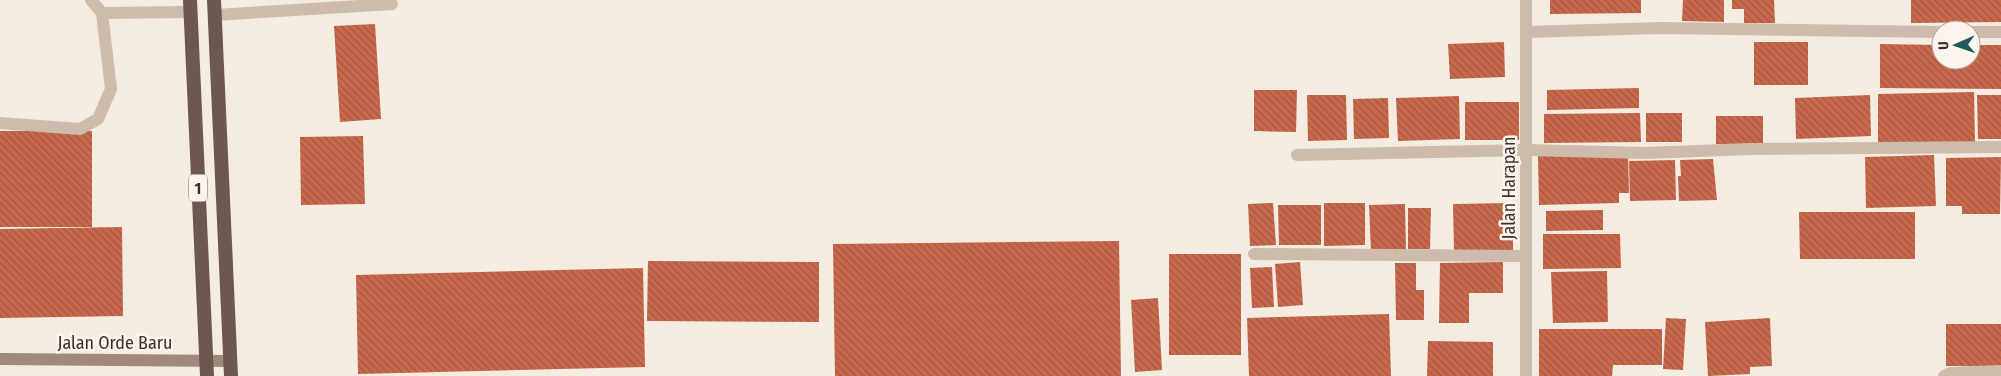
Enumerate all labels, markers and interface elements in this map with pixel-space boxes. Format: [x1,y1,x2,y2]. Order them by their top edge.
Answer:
north arrow [1931,20,1981,70]
text: U [1935,41,1952,50]
street label: Jalan Harapan [1498,137,1520,239]
road number: 1 [189,174,207,202]
street label: Jalan Orde Baru [58,332,172,354]

